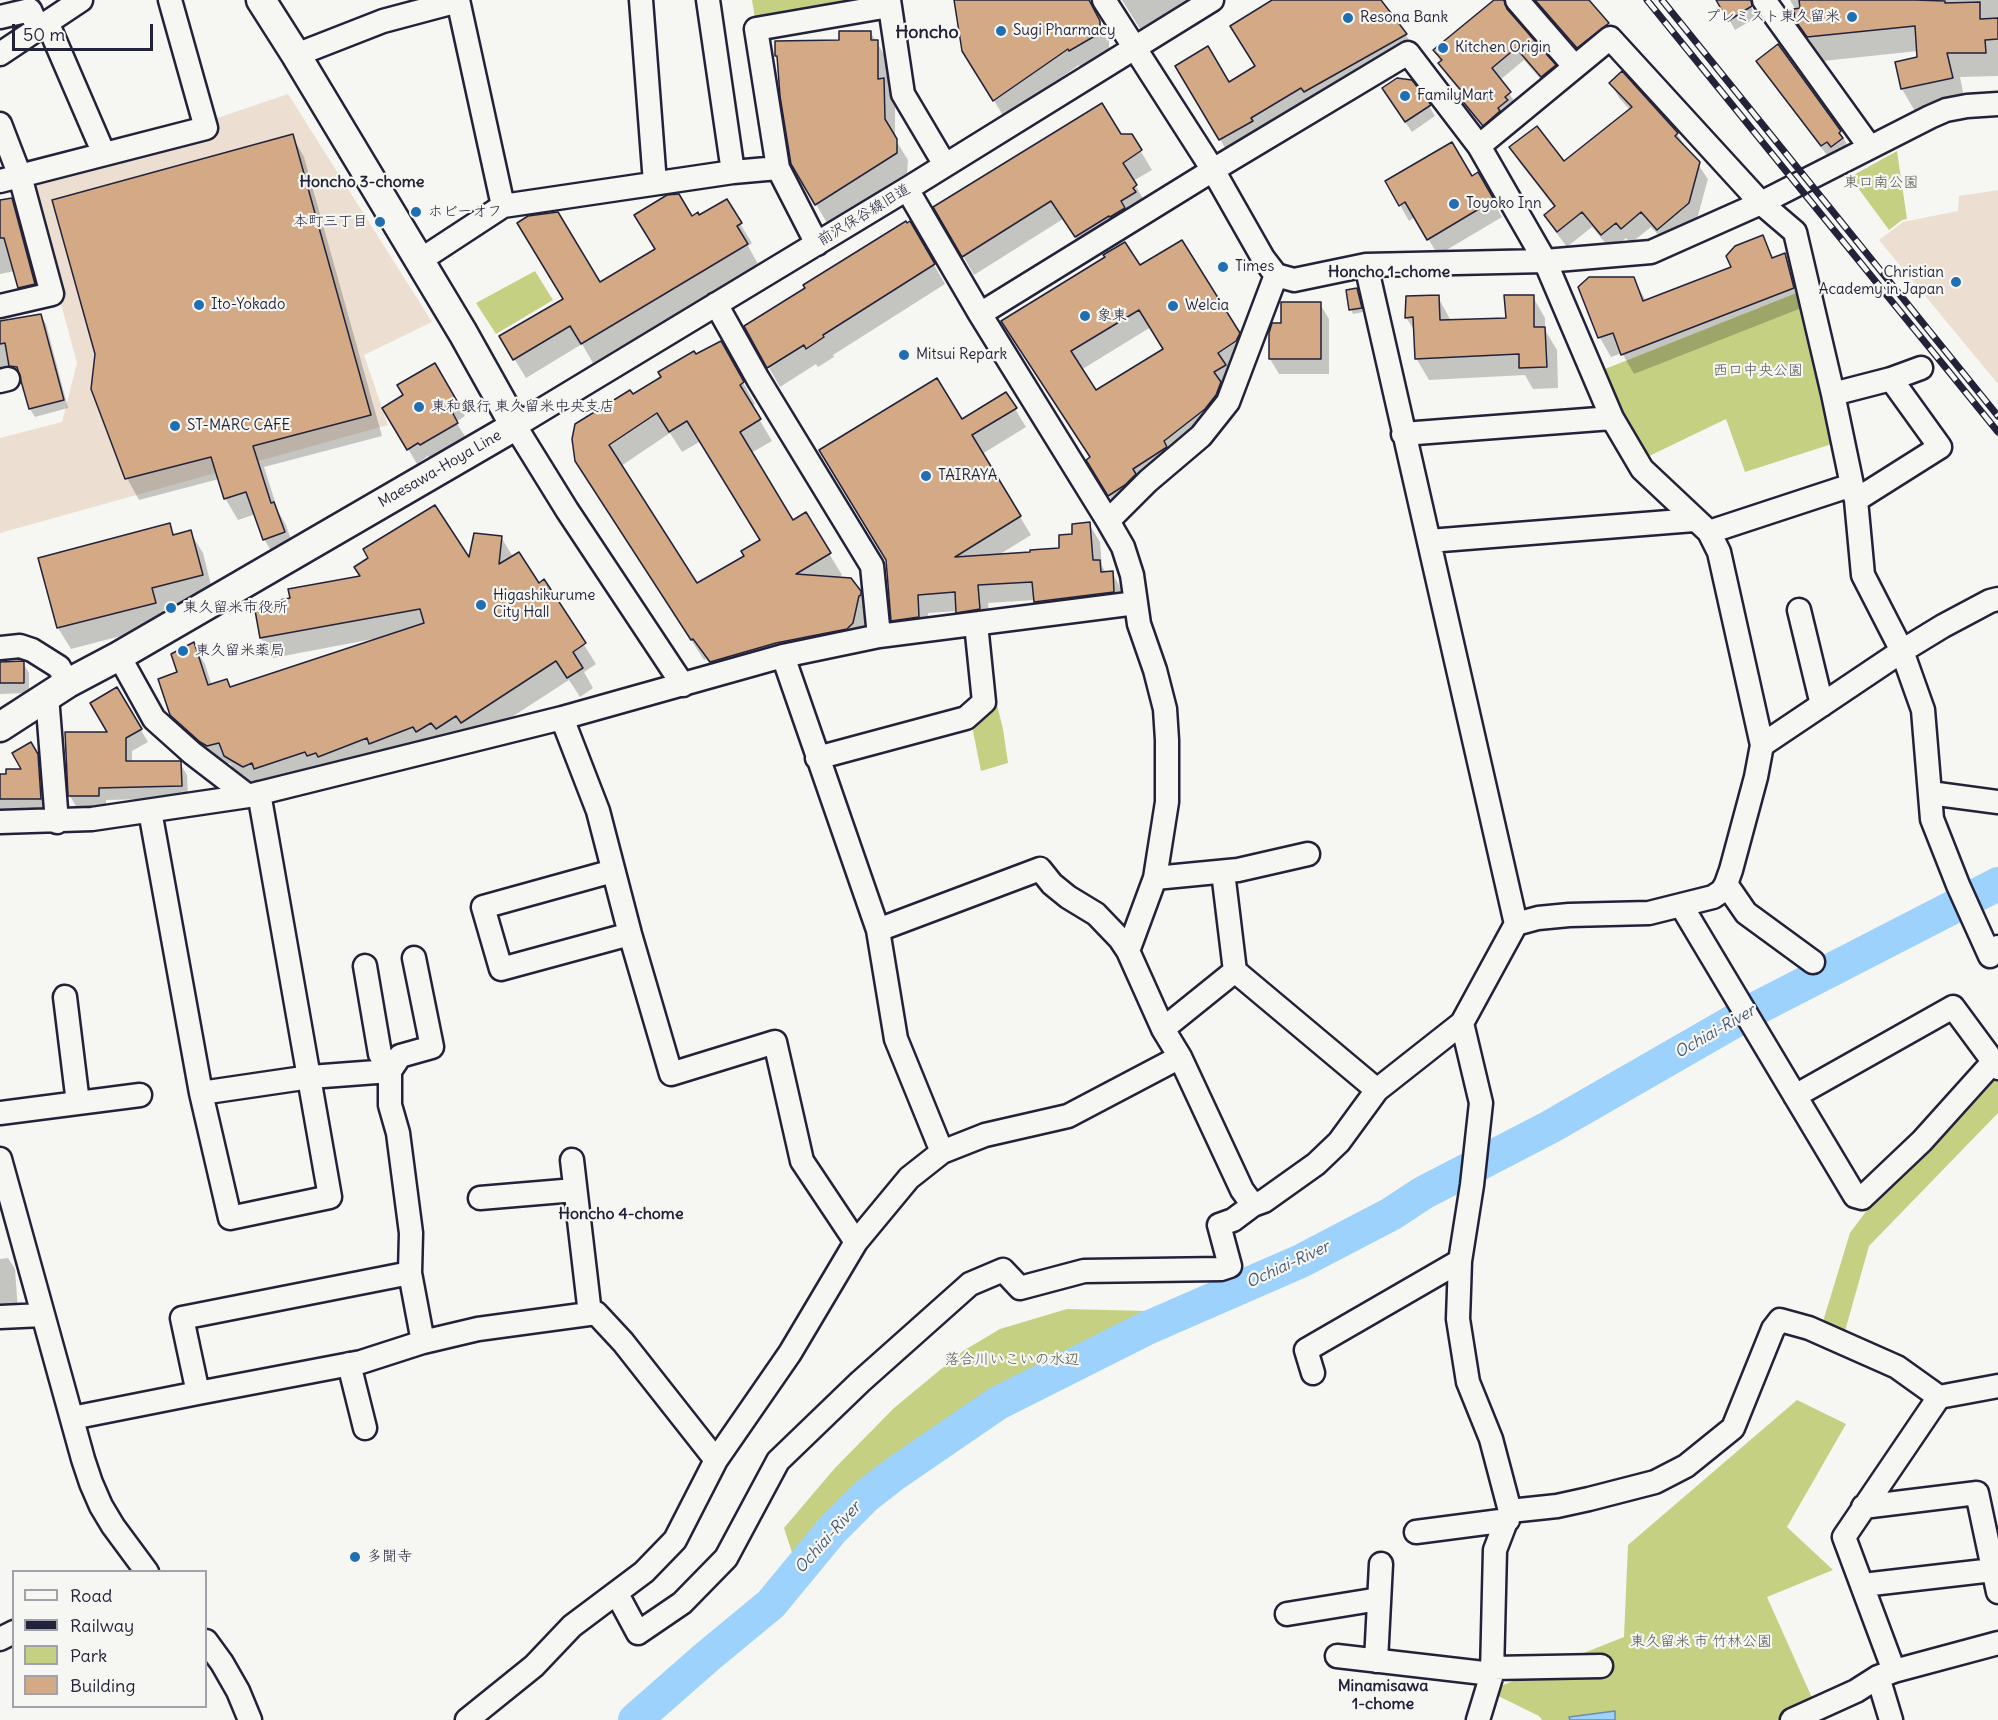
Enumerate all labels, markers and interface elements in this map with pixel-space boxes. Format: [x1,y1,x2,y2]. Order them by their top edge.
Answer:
place label: プレミスト東久留米 [1705,8,1840,26]
place label: Resona Bank [1360,9,1448,27]
marker: プレミスト東久留米 [1845,10,1859,24]
marker: Resona Bank [1341,11,1355,25]
scale bar [15,12,156,50]
district label: Honcho [895,22,959,44]
place label: Sugi Pharmacy [1013,22,1115,40]
text: 50 m [23,23,65,46]
marker: Sugi Pharmacy [994,24,1008,38]
place label: Kitchen Origin [1455,39,1551,57]
marker: Kitchen Origin [1436,41,1450,55]
place label: FamilyMart [1417,87,1494,105]
marker: FamilyMart [1398,89,1412,103]
district label: Honcho 3-chome [300,172,424,192]
park label: 東口南公園 [1844,174,1918,192]
street label: 前沢保谷線旧道 [814,180,914,250]
place label: Toyoko Inn [1466,195,1542,213]
marker: Toyoko Inn [1447,197,1461,211]
place label: ホビーオフ [428,203,502,221]
marker: ホビーオフ [409,205,423,219]
place label: 本町三丁目 [293,213,368,231]
marker: 本町三丁目 [373,215,387,229]
place label: Times [1235,258,1274,276]
marker: Times [1216,260,1230,274]
district label: Honcho 1-chome [1328,262,1450,282]
place label: Christian Academy in Japan [1819,264,1944,299]
marker: Christian Academy in Japan [1949,275,1963,289]
place label: Ito-Yokado [211,296,285,314]
place label: Welcia [1185,297,1229,315]
marker: Ito-Yokado [192,298,206,312]
marker: Welcia [1166,299,1180,313]
place label: 象東 [1097,307,1127,325]
marker: 象東 [1078,309,1092,323]
place label: Mitsui Repark [916,346,1007,364]
marker: Mitsui Repark [897,348,911,362]
park label: 西口中央公園 [1713,362,1803,380]
place label: 東和銀行 東久留米中央支店 [431,398,615,416]
marker: 東和銀行 東久留米中央支店 [412,400,426,414]
place label: ST-MARC CAFE [187,417,290,435]
marker: ST-MARC CAFE [168,419,182,433]
street label: Maesawa-Hoya Line [375,427,505,511]
place label: TAIRAYA [938,467,997,485]
marker: TAIRAYA [919,469,933,483]
place label: Higashikurume City Hall [493,587,595,622]
marker: Higashikurume City Hall [474,598,488,612]
place label: 東久留米市役所 [183,599,288,617]
marker: 東久留米市役所 [164,601,178,615]
place label: 東久留米薬局 [195,642,285,660]
marker: 東久留米薬局 [176,644,190,658]
water label: Ochiai-River [1671,1001,1759,1063]
district label: Honcho 4-chome [558,1204,684,1224]
water label: Ochiai-River [1243,1237,1333,1293]
park label: 落合川いこいの水辺 [945,1351,1079,1369]
water label: Ochiai-River [791,1498,865,1578]
place label: 多聞寺 [367,1548,412,1566]
marker: 多聞寺 [348,1550,362,1564]
legend [12,1570,207,1708]
text: Road [70,1584,112,1607]
text: Railway [70,1614,134,1637]
park label: 東久留米 市 竹林公園 [1630,1633,1772,1651]
text: Park [70,1644,107,1667]
text: Building [70,1674,135,1697]
district label: Minamisawa 1-chome [1338,1676,1428,1714]

